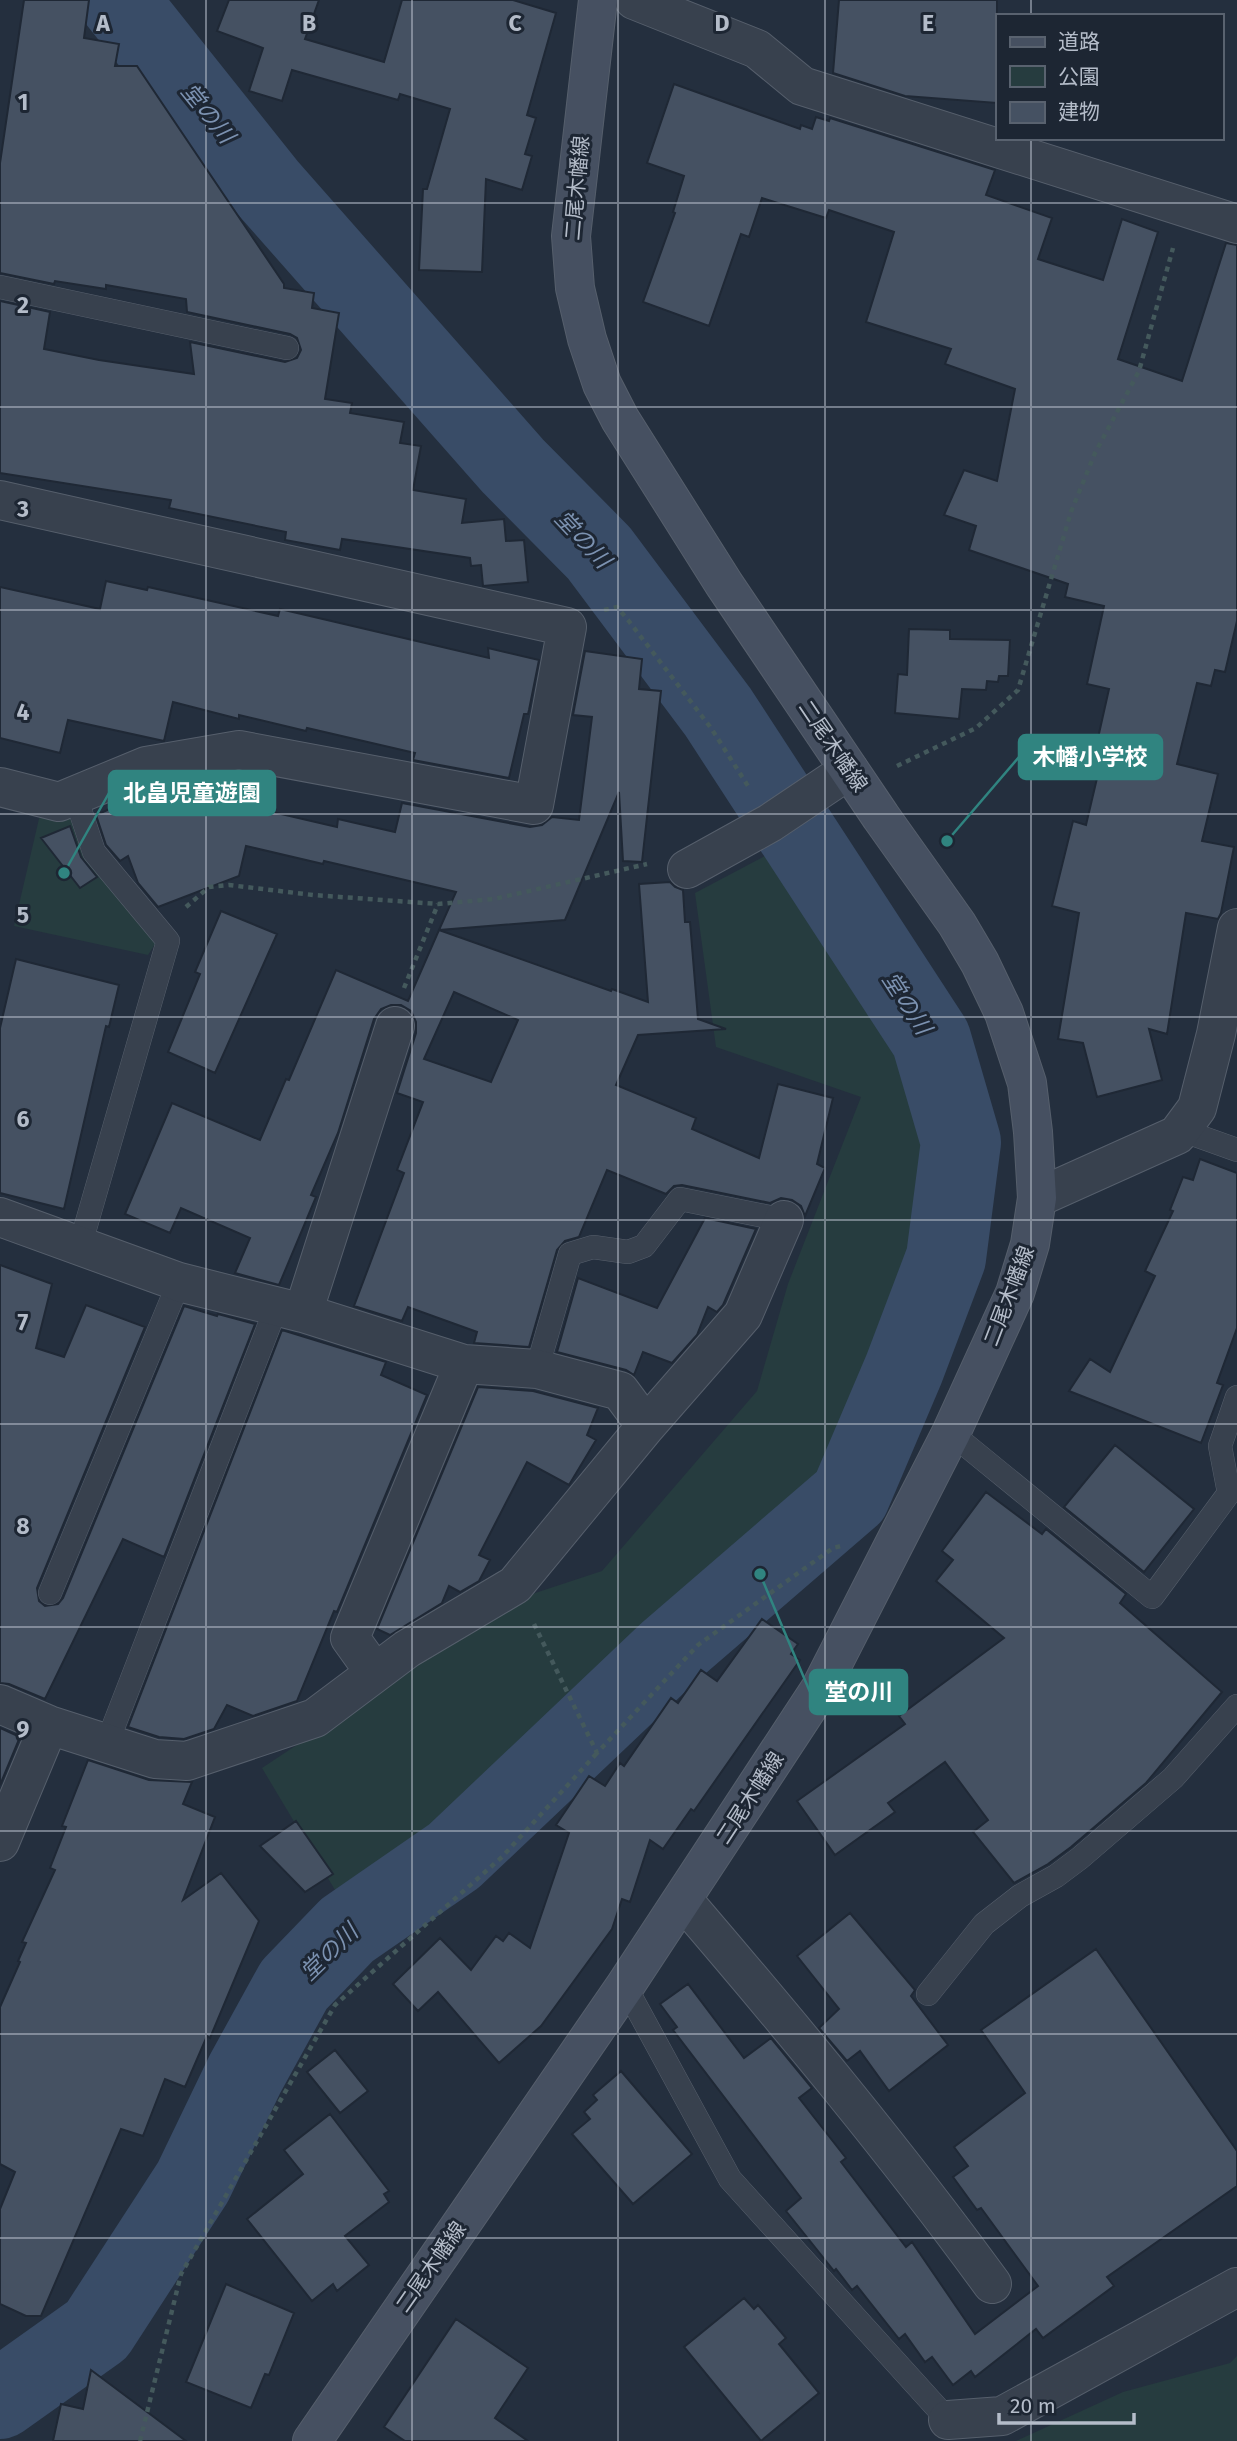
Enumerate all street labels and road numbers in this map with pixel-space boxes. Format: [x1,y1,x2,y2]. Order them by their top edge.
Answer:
street label: 二尾木幡線 [559,135,595,241]
street label: 二尾木幡線 [793,695,873,797]
street label: 二尾木幡線 [978,1242,1040,1350]
street label: 二尾木幡線 [711,1747,789,1849]
street label: 二尾木幡線 [390,2217,472,2317]

